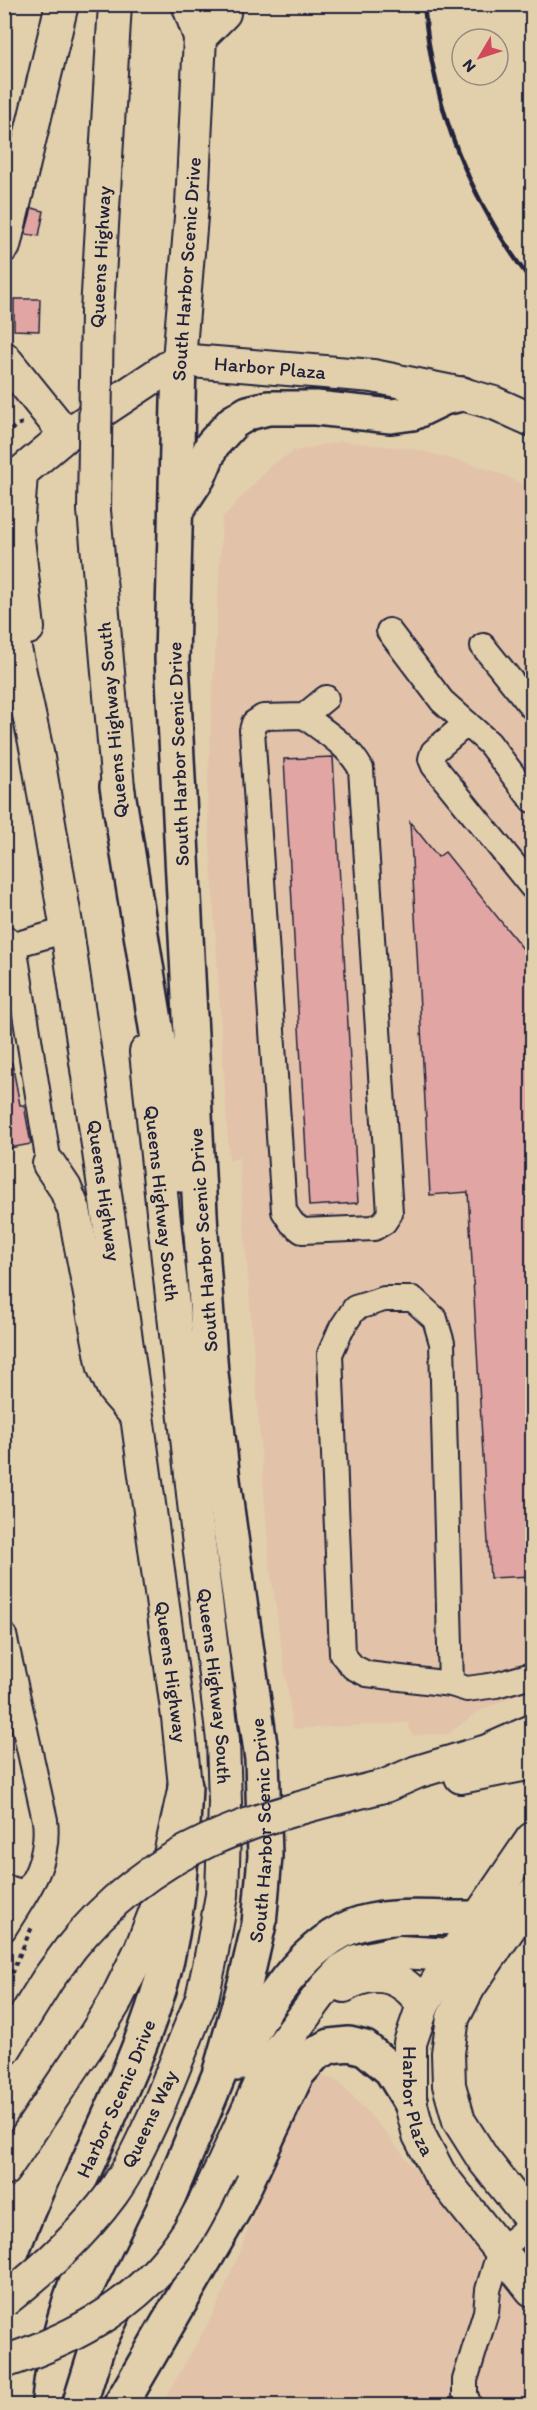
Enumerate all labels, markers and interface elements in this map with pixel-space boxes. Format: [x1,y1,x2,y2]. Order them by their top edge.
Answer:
north arrow [450,27,510,87]
text: N [458,56,480,76]
street label: South Harbor Scenic Drive [166,156,206,382]
street label: Queens Highway [84,185,116,329]
street label: Harbor Plaza [213,351,328,384]
street label: Queens Highway South [91,621,133,819]
street label: South Harbor Scenic Drive [162,641,194,867]
street label: Queens Highway South [140,1104,184,1302]
street label: Queens Highway [82,1118,127,1263]
street label: South Harbor Scenic Drive [183,1127,223,1353]
street label: Queens Highway South [193,1587,236,1785]
street label: Queens Highway [150,1599,193,1744]
street label: South Harbor Scenic Drive [243,1717,277,1945]
street label: Harbor Scenic Drive [71,2016,160,2182]
street label: Harbor Plaza [398,2046,440,2161]
street label: Queens Way [116,2066,182,2172]

